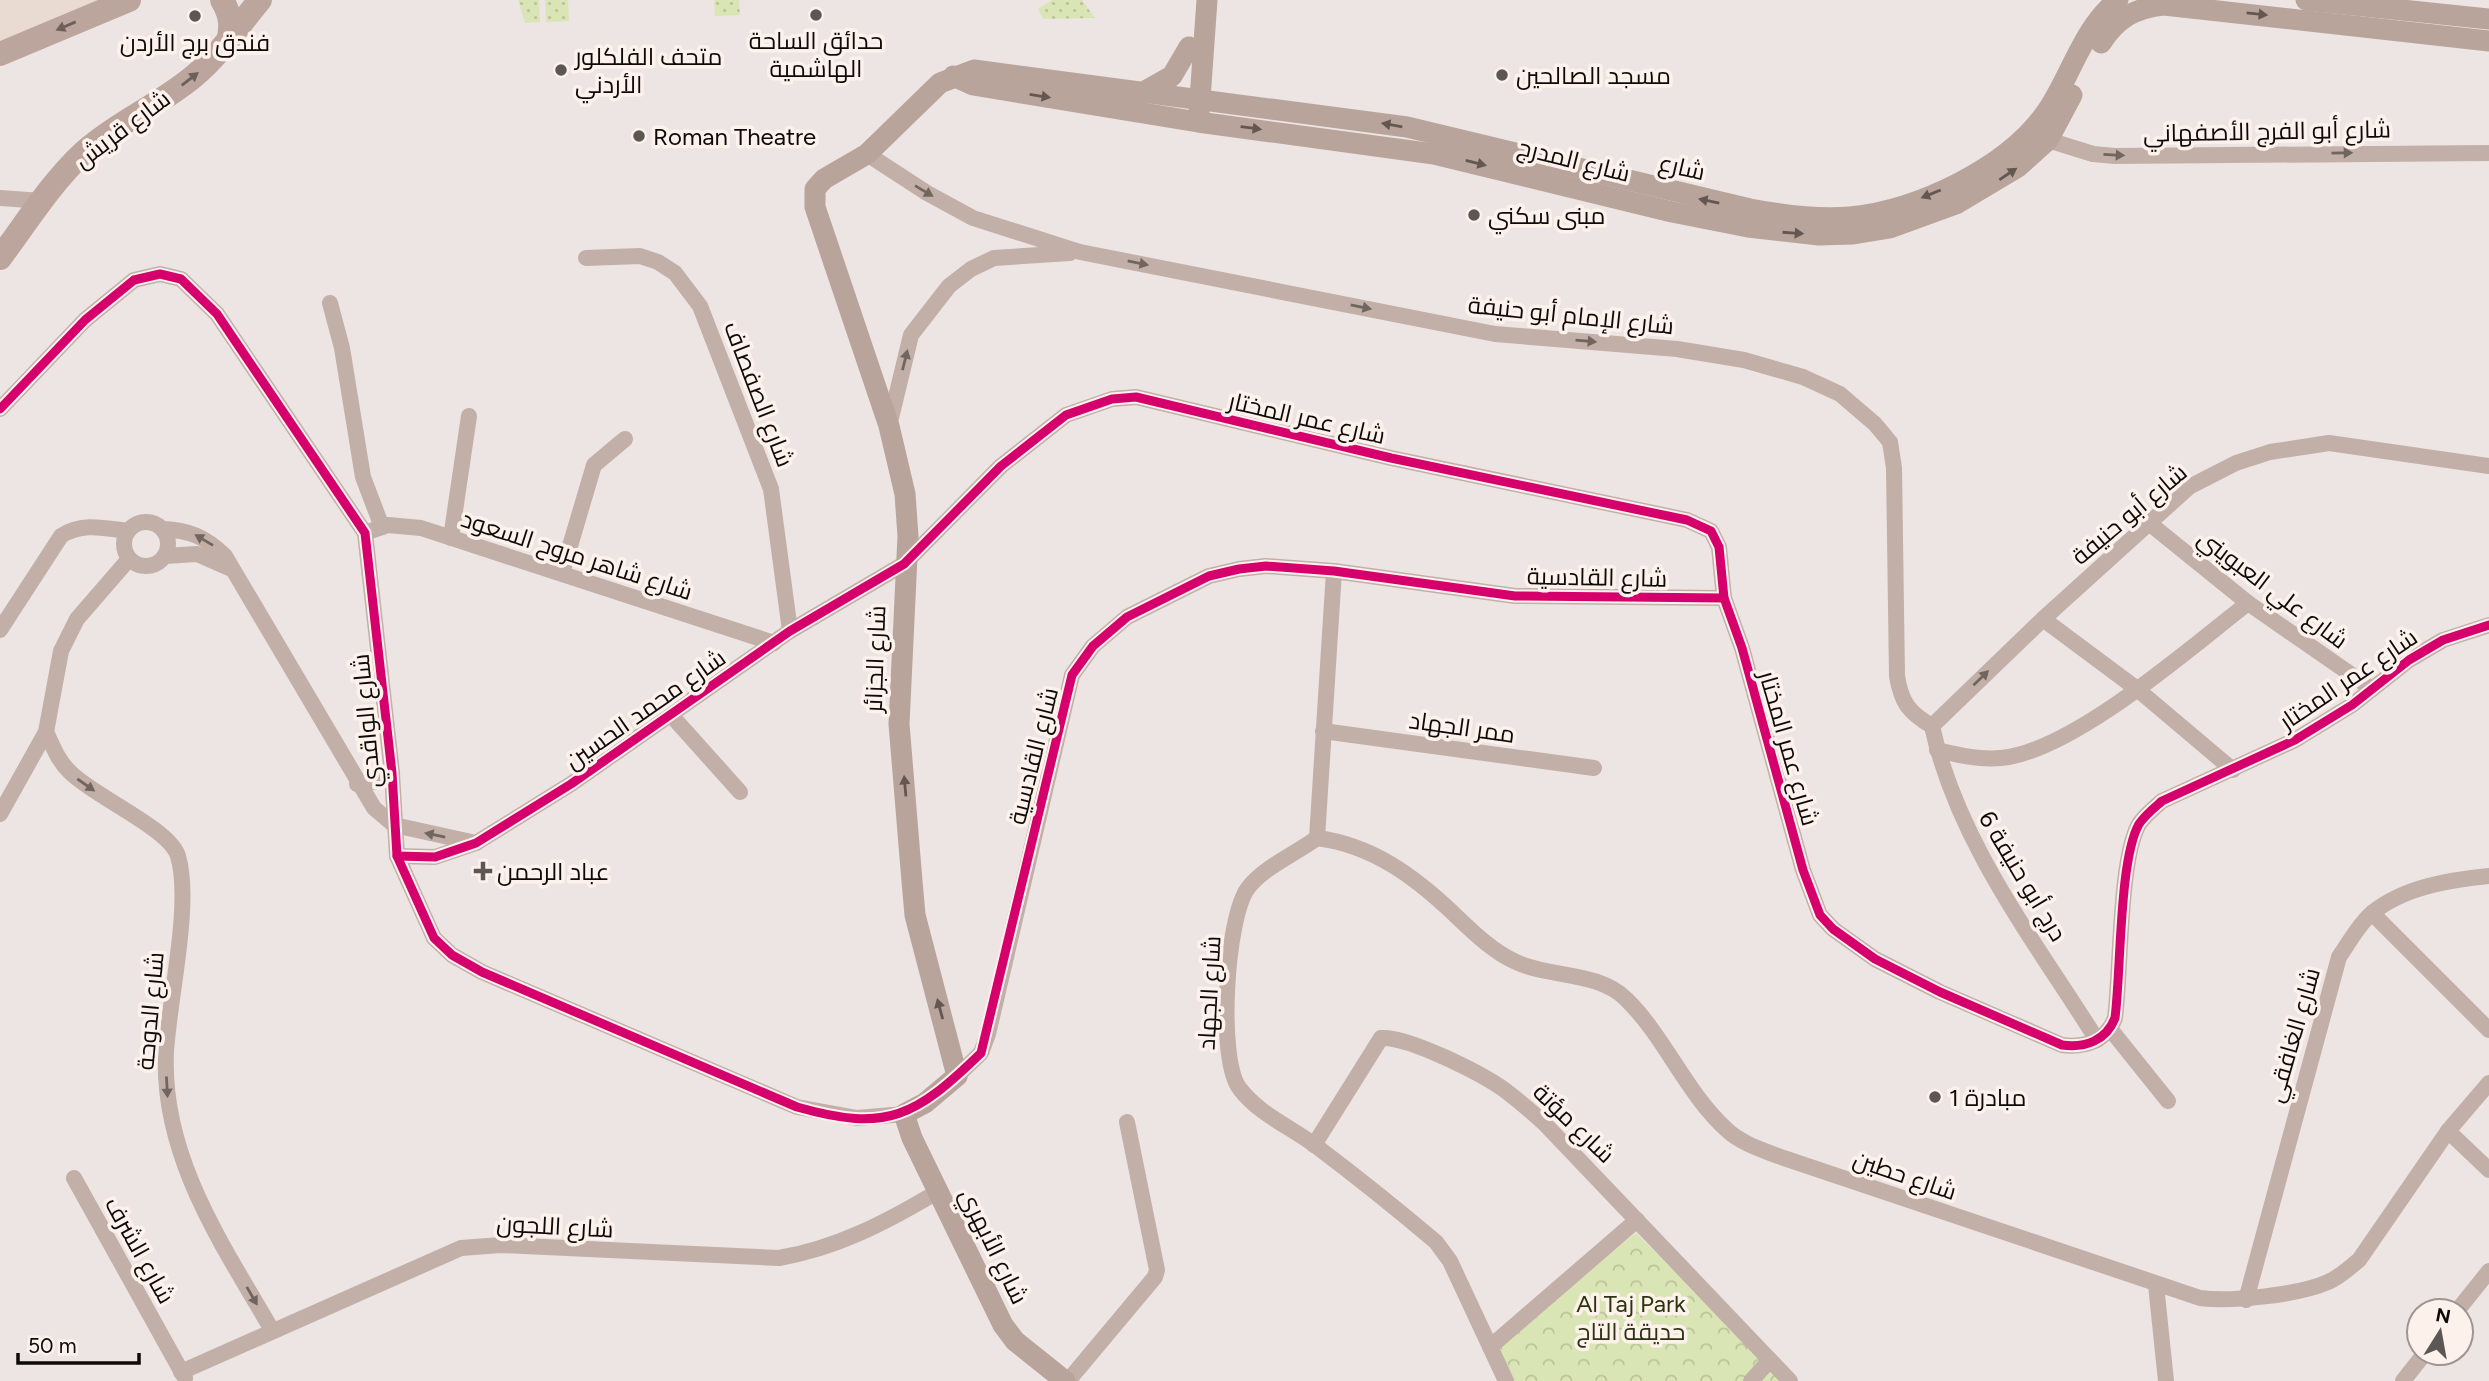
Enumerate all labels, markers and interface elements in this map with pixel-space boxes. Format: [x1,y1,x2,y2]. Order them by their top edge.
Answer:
marker: حدائق الساحة الهاشمية [808,7,824,23]
marker: فندق برج الأردن [187,8,203,24]
one-way arrow [2246,9,2268,20]
one-way arrow [56,20,76,32]
place label: حدائق الساحة الهاشمية [749,26,883,83]
place label: فندق برج الأردن [120,28,270,59]
place label: متحف الفلكلور الأردني [573,42,722,104]
place label: مسجد الصالحين [1516,61,1671,90]
marker: متحف الفلكلور الأردني [553,62,569,78]
marker: مسجد الصالحين [1494,67,1510,83]
one-way arrow [180,71,198,86]
street label: شارع قريش [68,84,177,176]
one-way arrow [1029,91,1051,102]
street label: شارع أبو الفرج الأصفهاني [2143,113,2391,153]
one-way arrow [1381,119,1403,130]
place label: Roman Theatre [653,122,816,151]
one-way arrow [1240,123,1262,134]
marker: Roman Theatre [631,128,647,144]
street label: شارع المدرج [1514,132,1633,190]
one-way arrow [2331,147,2353,159]
street label: شارع [1656,148,1708,188]
one-way arrow [2103,150,2125,161]
one-way arrow [1465,158,1487,169]
one-way arrow [1999,167,2017,181]
one-way arrow [915,184,934,197]
one-way arrow [1921,188,1942,199]
one-way arrow [1698,195,1720,206]
place label: مبنى سكني [1488,201,1605,235]
marker: مبنى سكني [1466,207,1482,223]
one-way arrow [1783,228,1805,239]
one-way arrow [1127,258,1149,269]
street label: شارع الإمام أبو حنيفة [1466,289,1676,342]
one-way arrow [1350,302,1372,313]
street label: شارع الصفصاف [716,317,800,472]
one-way arrow [1575,336,1597,347]
one-way arrow [900,348,911,370]
street label: شارع عمر المختار [1223,385,1388,452]
street label: شارع أبو حنيفة [2065,457,2194,572]
street label: شارع شاهر مروح السعود [457,504,696,608]
street label: شارع علي العبويني [2189,523,2354,659]
one-way arrow [195,533,214,546]
street label: شارع القادسية [1527,561,1667,595]
street label: شارع الجزائر [859,605,893,715]
street label: شارع عمر المختار [2272,622,2424,739]
street label: شارع محمد الحسين [559,643,732,777]
street label: شارع الواقدي [346,652,390,789]
street label: شارع عمر المختار [1751,665,1825,830]
one-way arrow [1972,671,1989,687]
street label: شارع القادسية [1002,684,1066,828]
street label: ممر الجهاد [1407,705,1517,749]
one-way arrow [899,774,910,796]
one-way arrow [77,778,95,792]
street label: درج أبو حنيفة 6 [1971,805,2074,947]
one-way arrow [424,829,446,840]
place label: عباد الرحمن [497,857,609,886]
marker: عباد الرحمن [475,863,491,879]
street label: شارع الجهاد [1192,935,1228,1051]
street label: شارع الدوحة [130,951,172,1072]
street label: شارع الغافقي [2260,964,2331,1107]
one-way arrow [934,998,945,1020]
one-way arrow [162,1077,173,1099]
street label: شارع مؤتة [1526,1077,1621,1170]
place label: مبادرة 1 [1949,1083,2026,1112]
marker: مبادرة 1 [1927,1089,1943,1105]
street label: شارع حطين [1849,1144,1961,1208]
street label: شارع الأبهري [950,1183,1034,1310]
street label: شارع الشرف [97,1191,181,1309]
street label: شارع اللجون [496,1208,614,1246]
one-way arrow [246,1286,258,1305]
park label: Al Taj Park حديقة التاج [1576,1289,1686,1348]
north arrow [2405,1297,2475,1367]
text: N [2434,1303,2453,1328]
scale bar [18,1322,138,1366]
text: 50 m [28,1333,77,1358]

